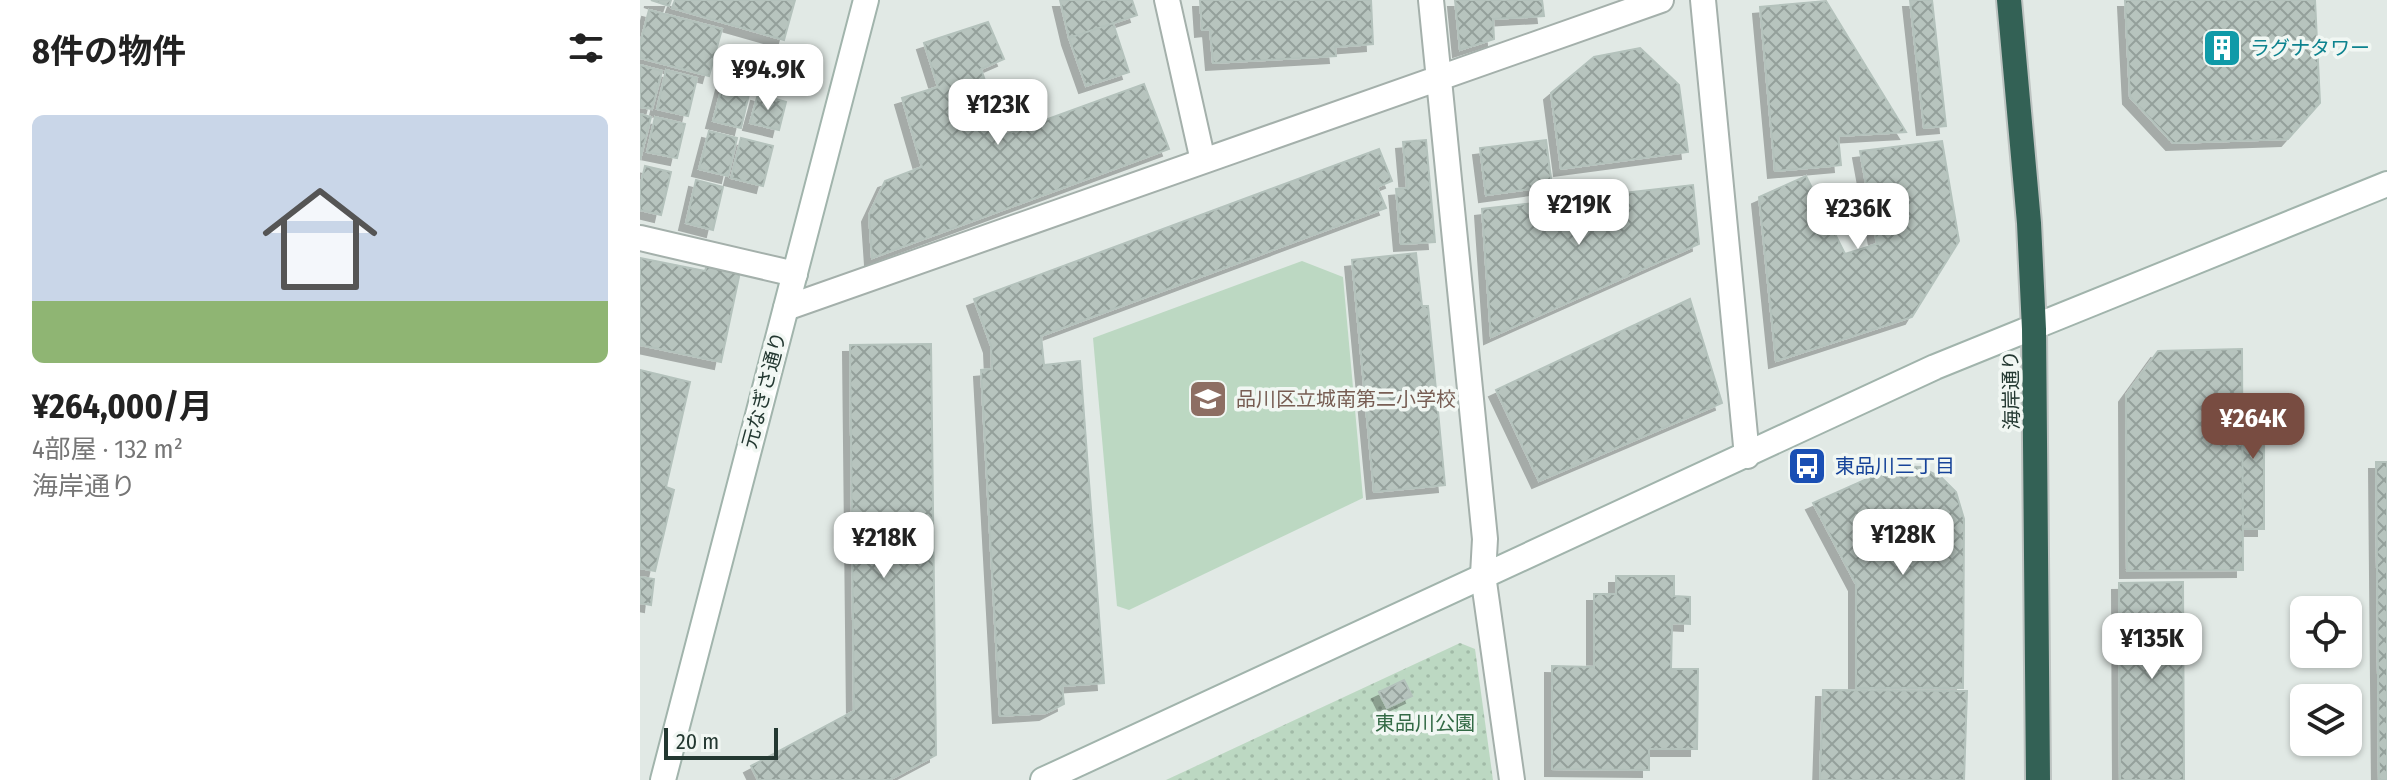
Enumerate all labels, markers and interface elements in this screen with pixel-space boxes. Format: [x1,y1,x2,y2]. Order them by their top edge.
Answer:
icon: filters [564,26,608,70]
building icon: ラグナタワー [2201,27,2243,69]
text: 8件の物件 [32,31,186,72]
place label: ラグナタワー [2250,36,2370,60]
pin: ¥94.9K [703,44,833,112]
text: ¥94.9K [731,54,805,85]
pin: ¥123K [942,79,1054,147]
text: ¥123K [966,89,1030,120]
icon: home [248,167,392,311]
pin: ¥219K [1523,179,1635,247]
pin: ¥236K [1802,183,1914,251]
text: ¥219K [1547,189,1611,220]
text: ¥236K [1825,193,1891,224]
street label: 元なぎさ通り [737,329,791,451]
street label: 海岸通り [1998,350,2024,430]
school or university icon: 品川区立城南第二小学校 [1187,378,1229,420]
text: ¥264,000/月 [32,386,213,427]
place label: 品川区立城南第二小学校 [1236,387,1456,411]
pin: ¥264K [2197,393,2309,461]
text: ¥264K [2219,403,2287,434]
text: 4部屋 · 132 m² [32,434,183,465]
bus stop icon: 東品川三丁目 [1786,445,1828,487]
place label: 東品川三丁目 [1835,454,1955,478]
text: 海岸通り [32,471,136,502]
pin: ¥128K [1847,509,1959,577]
pin: ¥218K [828,512,940,580]
text: ¥128K [1871,519,1935,550]
text: ¥218K [852,522,916,553]
map controls [2290,596,2362,756]
button: locate [2290,596,2362,668]
pin: ¥135K [2096,613,2208,681]
text: ¥135K [2120,623,2184,654]
button: layers [2290,684,2362,756]
park label: 東品川公園 [1375,711,1475,735]
scale bar [664,724,778,760]
text: 20 m [676,728,719,755]

